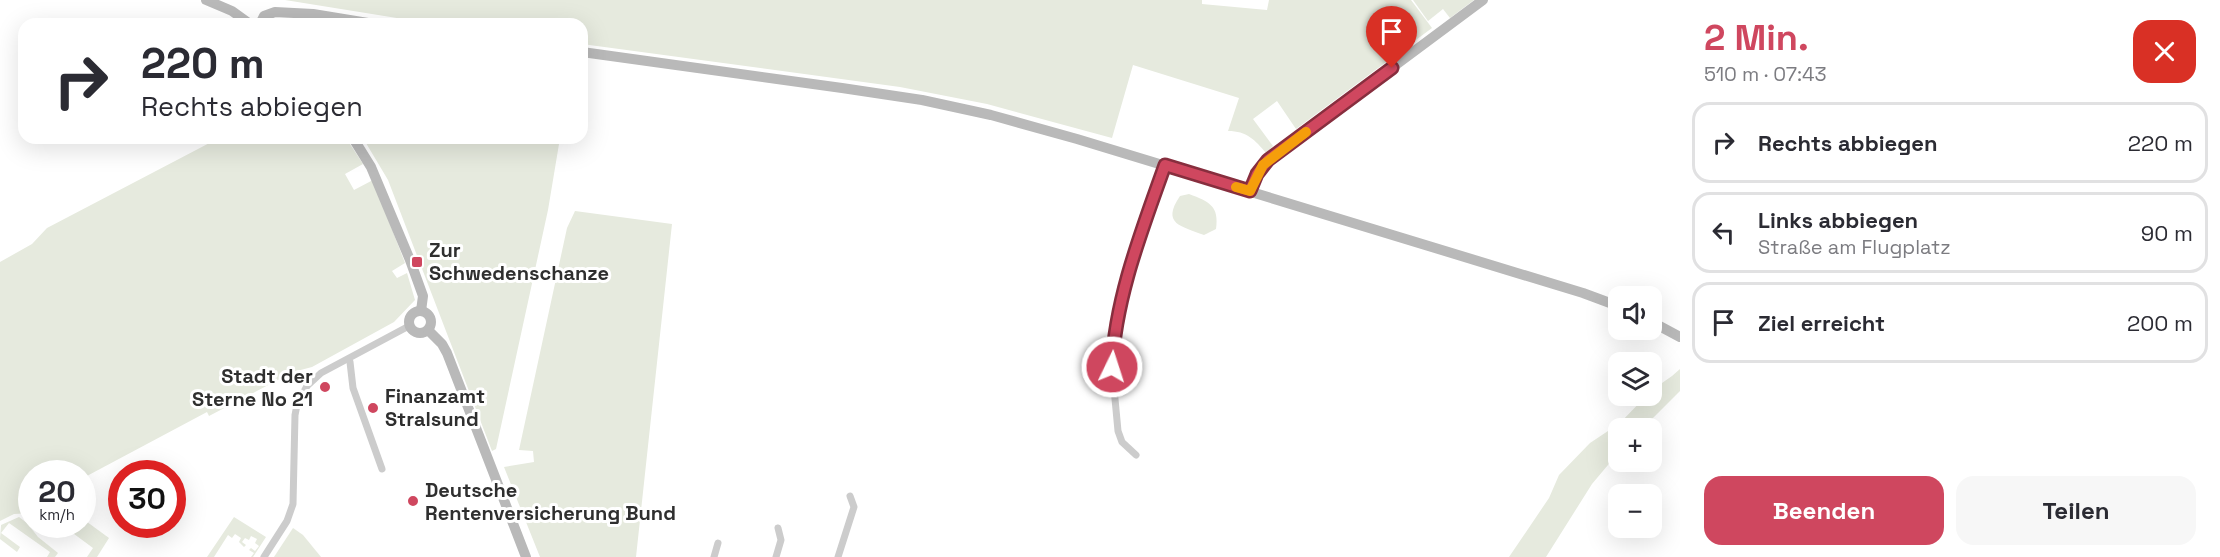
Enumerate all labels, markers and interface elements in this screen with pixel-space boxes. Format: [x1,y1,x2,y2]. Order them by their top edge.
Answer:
pin [1366,6,1417,68]
icon: arrive [1375,15,1408,48]
text: 2 Min. [1704,15,1809,61]
button: close [2133,20,2196,83]
text: 220 m [141,37,265,90]
icon: right [42,42,120,120]
text: 510 m · 07:43 [1704,61,1827,87]
text: Rechts abbiegen [141,89,363,124]
icon: right [1707,126,1740,159]
text: Rechts abbiegen [1758,129,1938,157]
text: 220 m [2128,129,2193,157]
text: Links abbiegen [1758,206,1918,234]
icon: left [1707,216,1740,249]
text: 90 m [2141,219,2193,247]
text: Straße am Flugplatz [1758,234,1951,260]
place label: Zur Schwedenschanze [429,237,609,286]
marker: Zur Schwedenschanze [410,255,424,269]
map controls [1608,286,1662,538]
button: sound [1608,286,1662,340]
icon: arrive [1707,306,1740,339]
text: Ziel erreicht [1758,309,1885,337]
text: 200 m [2127,309,2193,337]
position arrow [1080,335,1144,399]
button: layers [1608,352,1662,406]
place label: Stadt der Sterne No 21 [192,363,313,412]
marker: Stadt der Sterne No 21 [318,380,332,394]
place label: Finanzamt Stralsund [385,383,485,432]
marker: Finanzamt Stralsund [366,401,380,415]
button: + [1608,418,1662,472]
speed limit sign: 30 [108,460,186,538]
text: 20 [38,472,76,511]
button: Beenden [1704,476,1944,545]
button: Teilen [1956,476,2196,545]
place label: Deutsche Rentenversicherung Bund [425,477,676,526]
button: − [1608,484,1662,538]
marker: Deutsche Rentenversicherung Bund [406,494,420,508]
text: km/h [39,505,75,524]

